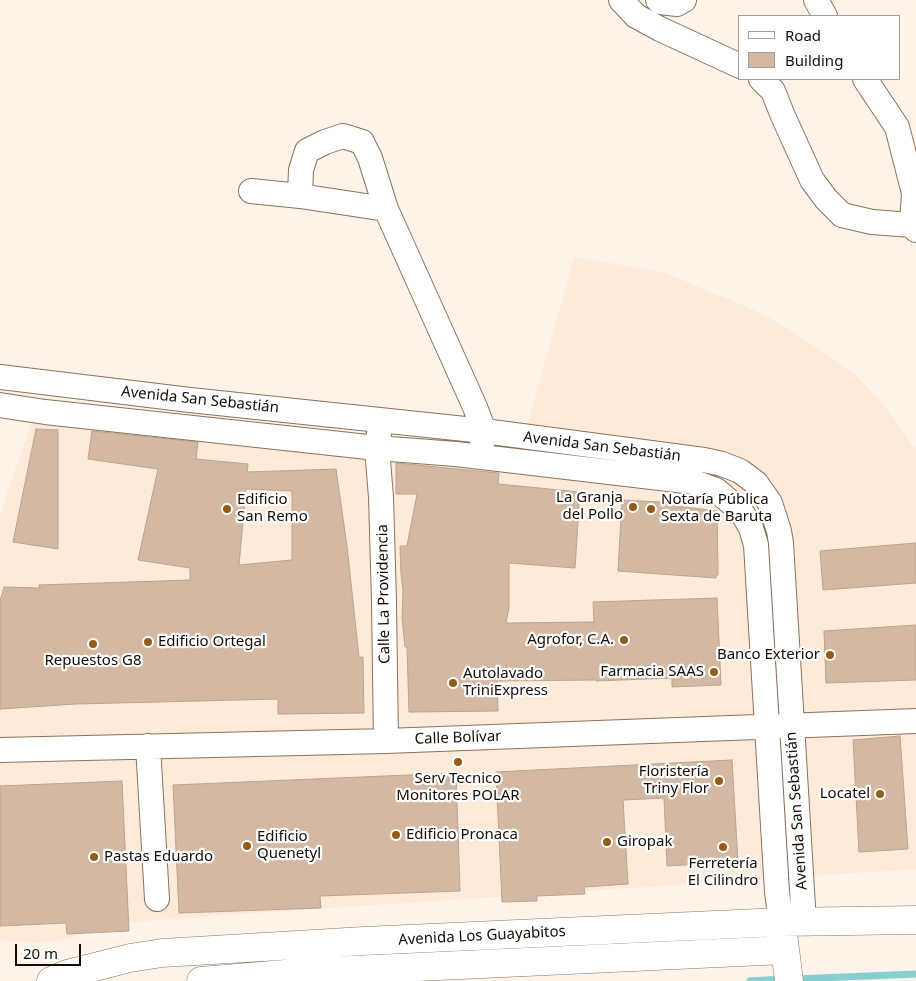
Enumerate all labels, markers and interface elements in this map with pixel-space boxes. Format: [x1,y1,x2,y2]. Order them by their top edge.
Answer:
legend [738,15,901,80]
text: Road [785,25,821,45]
text: Building [785,50,843,70]
street label: Avenida San Sebastián [120,383,280,417]
street label: Avenida San Sebastián [522,428,682,466]
place label: La Granja del Pollo [556,489,623,524]
place label: Edificio San Remo [237,491,308,526]
place label: Notaría Pública Sexta de Baruta [661,491,772,526]
marker: La Granja del Pollo [627,501,639,513]
marker: Edificio San Remo [221,503,233,515]
marker: Notaría Pública Sexta de Baruta [645,503,657,515]
street label: Calle La Providencia [374,524,394,664]
place label: Agrofor, C.A. [527,631,614,649]
place label: Edificio Ortegal [158,633,266,651]
marker: Agrofor, C.A. [618,634,630,646]
marker: Edificio Ortegal [142,636,154,648]
marker: Repuestos G8 [87,638,99,650]
place label: Banco Exterior [717,646,820,664]
marker: Banco Exterior [824,649,836,661]
place label: Repuestos G8 [44,652,142,670]
place label: Farmacia SAAS [600,663,704,681]
place label: Autolavado TriniExpress [463,665,548,700]
marker: Farmacia SAAS [708,666,720,678]
marker: Autolavado TriniExpress [447,677,459,689]
street label: Calle Bolívar [414,727,502,749]
street label: Avenida San Sebastián [782,731,812,891]
marker: Serv Tecnico Monitores POLAR [452,756,464,768]
place label: Floristería Triny Flor [639,763,709,798]
place label: Serv Tecnico Monitores POLAR [396,770,520,805]
marker: Floristería Triny Flor [713,775,725,787]
place label: Locatel [820,785,870,803]
marker: Locatel [874,788,886,800]
place label: Edificio Pronaca [406,826,518,844]
place label: Edificio Quenetyl [257,828,321,863]
marker: Edificio Pronaca [390,829,402,841]
place label: Giropak [617,833,672,851]
marker: Giropak [601,836,613,848]
marker: Edificio Quenetyl [241,840,253,852]
marker: Ferretería El Cilindro [717,841,729,853]
place label: Pastas Eduardo [104,848,213,866]
marker: Pastas Eduardo [88,851,100,863]
place label: Ferretería El Cilindro [688,855,758,890]
street label: Avenida Los Guayabitos [398,923,566,949]
scale bar [18,934,84,966]
text: 20 m [23,943,58,963]

